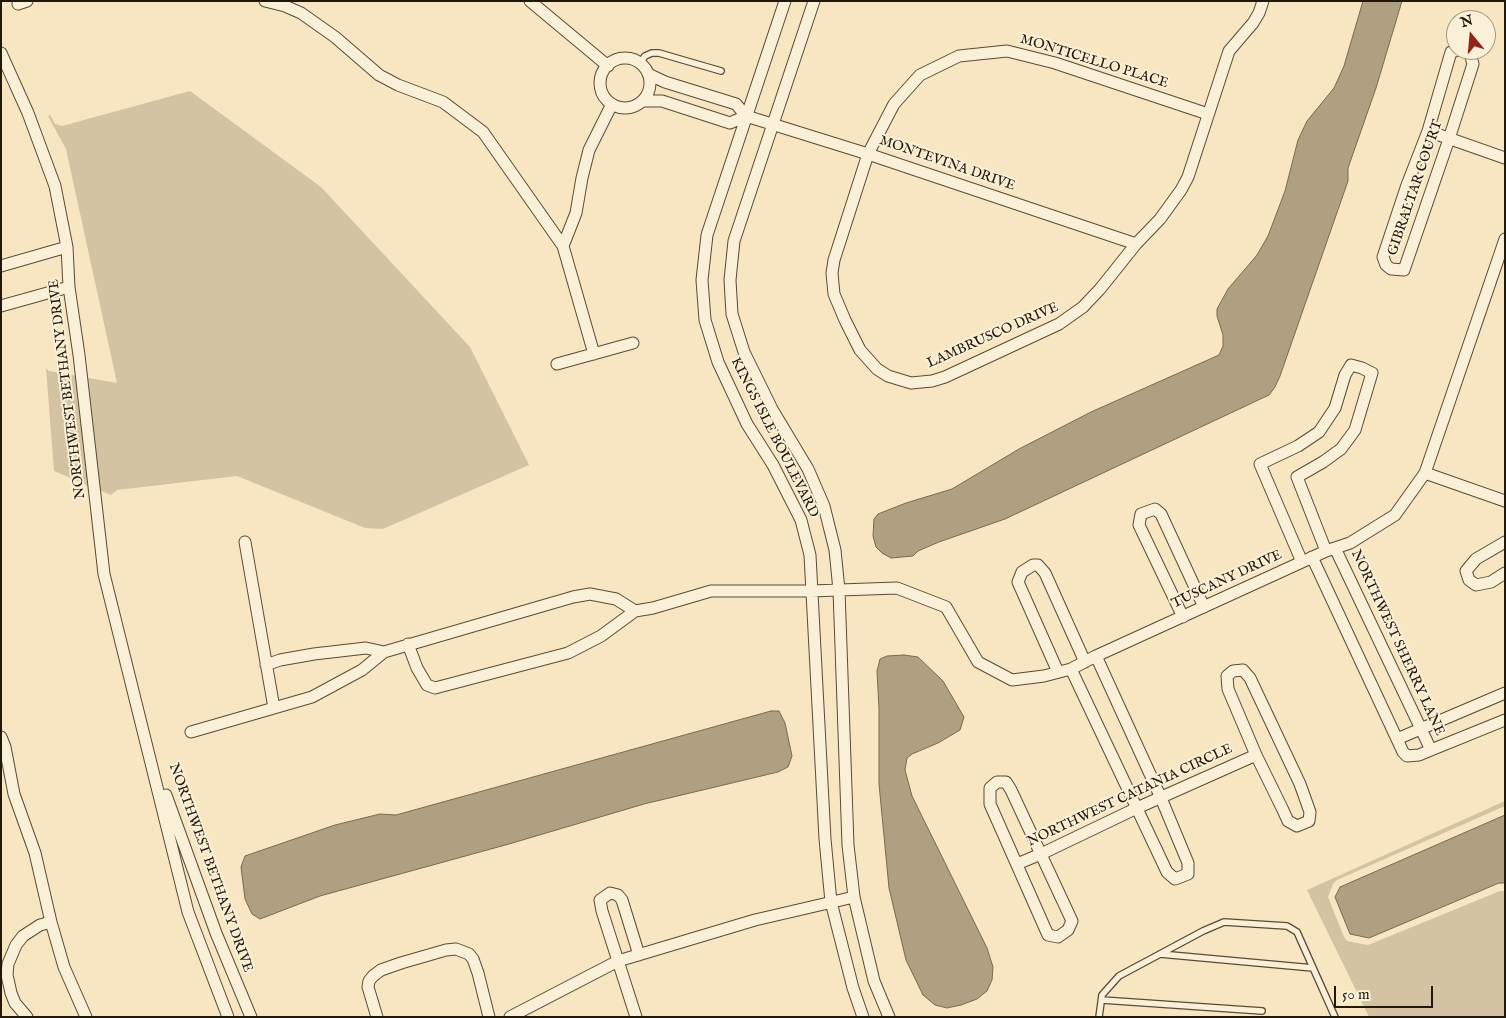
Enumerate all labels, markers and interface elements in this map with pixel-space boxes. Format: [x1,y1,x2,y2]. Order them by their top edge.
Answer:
north arrow [1446,10,1496,60]
text: N [1458,11,1475,32]
street label: MONTICELLO PLACE [1018,31,1170,93]
street label: GIBRALTAR COURT [1385,118,1447,258]
street label: MONTEVINA DRIVE [877,133,1017,195]
street label: NORTHWEST BETHANY DRIVE [46,278,90,500]
street label: LAMBRUSCO DRIVE [925,299,1061,373]
street label: KINGS ISLE BOULEVARD [726,355,822,521]
street label: TUSCANY DRIVE [1169,547,1285,613]
street label: NORTHWEST SHERRY LANE [1346,547,1448,739]
street label: NORTHWEST CATANIA CIRCLE [1025,741,1235,851]
street label: NORTHWEST BETHANY DRIVE [164,761,256,975]
scale bar [1336,976,1435,1008]
text: 50 m [1342,985,1370,1004]

